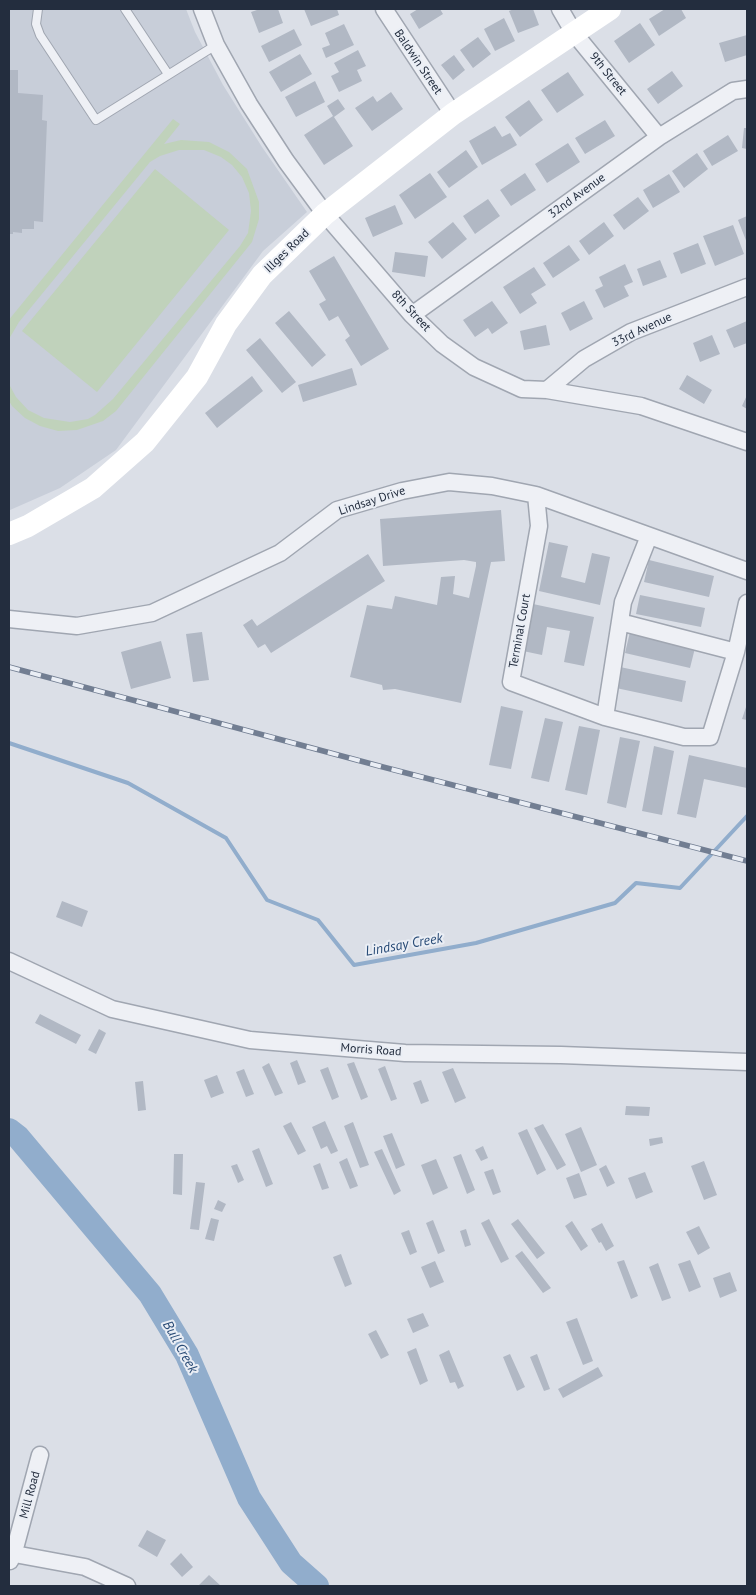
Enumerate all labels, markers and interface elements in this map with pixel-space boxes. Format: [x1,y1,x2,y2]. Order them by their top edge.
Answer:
street label: Baldwin Street [391,27,445,97]
street label: 9th Street [586,50,630,98]
street label: 32nd Avenue [546,171,608,221]
street label: Illges Road [262,226,312,276]
street label: 8th Street [388,287,434,335]
street label: 33rd Avenue [610,310,674,350]
street label: Lindsay Drive [337,483,407,519]
street label: Terminal Court [506,593,534,669]
water label: Lindsay Creek [364,930,444,960]
street label: Morris Road [340,1041,402,1059]
water label: Bull Creek [159,1318,201,1376]
street label: Mill Road [17,1470,43,1520]

